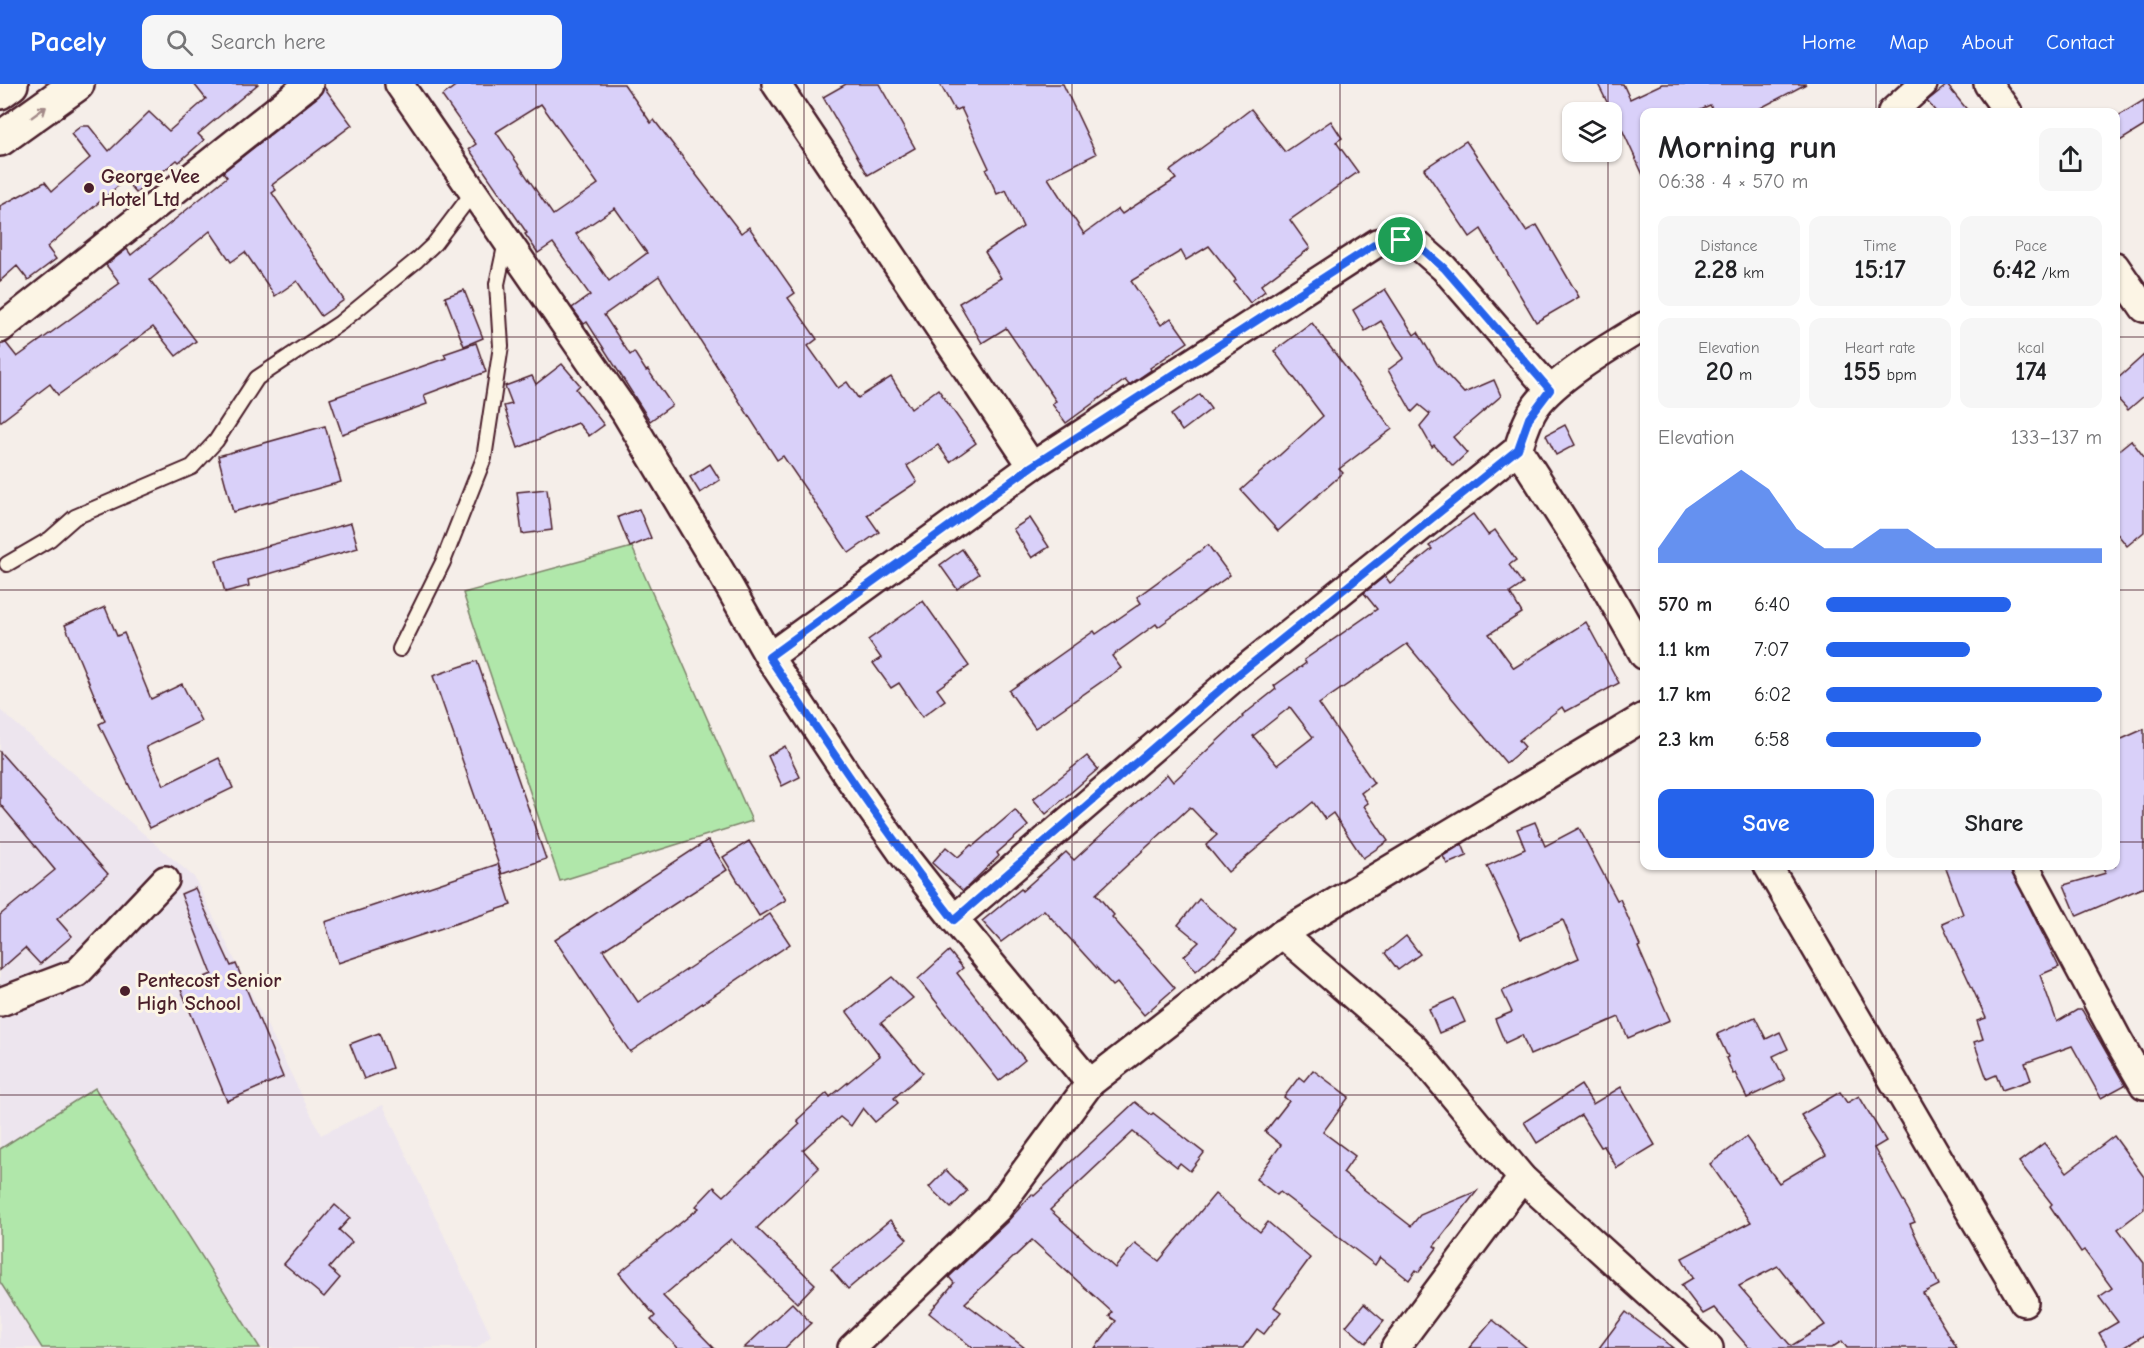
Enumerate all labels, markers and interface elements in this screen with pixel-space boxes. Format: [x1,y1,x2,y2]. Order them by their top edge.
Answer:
search box [142,15,562,69]
text: Pacely [30,26,106,58]
icon: search [163,26,196,59]
text: Search here [211,29,326,55]
text: Home [1802,30,1856,54]
text: Map [1889,30,1929,54]
text: About [1962,30,2013,54]
text: Contact [2046,30,2114,54]
map controls [1562,102,1622,162]
button: layers [1562,102,1622,162]
one-way arrow [30,105,46,118]
text: Morning run [1658,128,1837,166]
button: share [2039,128,2102,191]
place label: George Vee Hotel Ltd [101,165,200,211]
text: 06:38 · 4 × 570 m [1658,170,1808,193]
marker: George Vee Hotel Ltd [82,181,96,195]
pin [1375,214,1426,265]
icon: arrive [1384,223,1417,256]
text: Distance [1700,237,1758,255]
text: Time [1863,237,1897,255]
text: Pace [2015,237,2047,255]
text: 2.28 [1694,255,1738,285]
text: 15:17 [1854,255,1906,285]
text: 6:42 [1992,255,2036,285]
text: km [1738,264,1764,282]
text: /km [2036,264,2070,282]
text: Elevation [1698,339,1760,357]
text: Heart rate [1845,339,1915,357]
text: kcal [2018,339,2044,357]
text: 20 [1706,357,1734,387]
text: 155 [1843,357,1881,387]
text: 174 [2015,357,2047,387]
text: m [1734,366,1752,384]
text: bpm [1881,366,1917,384]
text: Elevation [1658,426,1735,449]
text: 133–137 m [2011,426,2102,449]
text: 570 m [1658,593,1712,616]
text: 6:40 [1754,593,1790,616]
text: 1.1 km [1658,638,1710,661]
text: 7:07 [1754,638,1789,661]
text: 1.7 km [1658,683,1711,706]
text: 6:02 [1754,683,1791,706]
text: 2.3 km [1658,728,1714,751]
text: 6:58 [1754,728,1790,751]
button: Save [1658,789,1874,858]
button: Share [1886,789,2102,858]
place label: Pentecost Senior High School [137,969,281,1015]
marker: Pentecost Senior High School [118,984,132,998]

